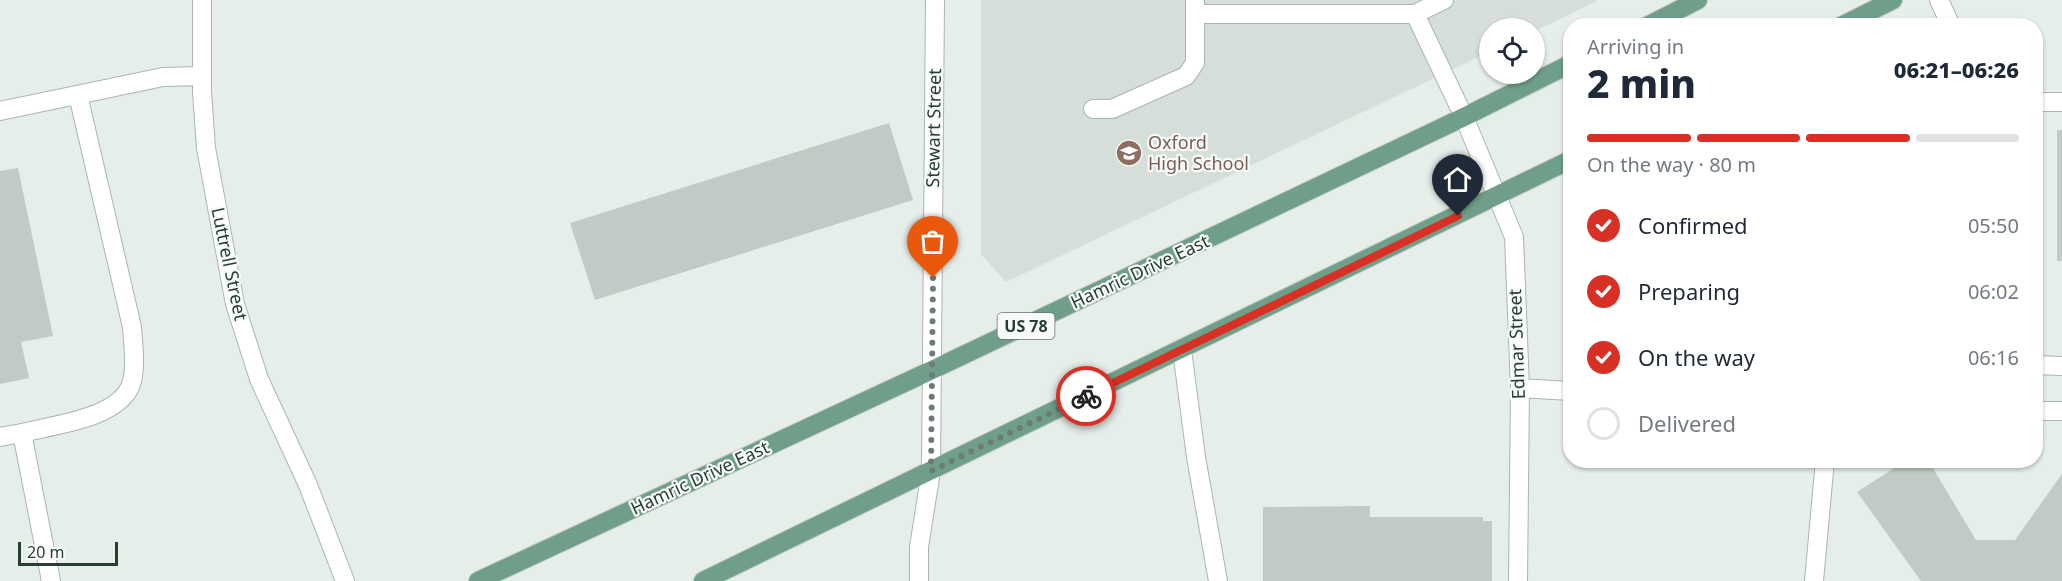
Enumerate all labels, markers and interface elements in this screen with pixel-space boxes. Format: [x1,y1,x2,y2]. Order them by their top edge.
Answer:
map controls [1479,18,1545,84]
button: locate [1479,18,1545,84]
text: Arriving in [1587,33,1684,60]
text: 06:21–06:26 [1894,54,2019,84]
text: 2 min [1587,56,1696,109]
street label: Stewart Street [920,68,946,188]
place label: Oxford High School [1148,130,1249,175]
school or university icon: Oxford High School [1114,138,1144,168]
text: On the way · 80 m [1587,151,1756,178]
pin [1432,154,1483,216]
icon: home [1441,163,1474,196]
street label: Luttrell Street [206,205,254,323]
icon: check [1587,209,1620,242]
text: Confirmed [1638,210,1748,240]
text: 05:50 [1968,212,2019,239]
pin [907,216,958,278]
icon: bag [916,225,949,258]
street label: Hamric Drive East [1066,228,1213,314]
icon: check [1587,275,1620,308]
text: Preparing [1638,276,1740,306]
text: 06:02 [1968,278,2019,305]
street label: Edmar Street [1502,288,1530,400]
road number: US 78 [998,313,1054,339]
icon: check [1587,341,1620,374]
text: On the way [1638,342,1755,372]
text: 06:16 [1968,344,2019,371]
courier [1056,366,1116,426]
icon: bike [1070,380,1103,413]
text: Delivered [1638,408,1736,438]
street label: Hamric Drive East [626,434,773,520]
scale bar [18,539,118,566]
text: 20 m [27,541,64,563]

